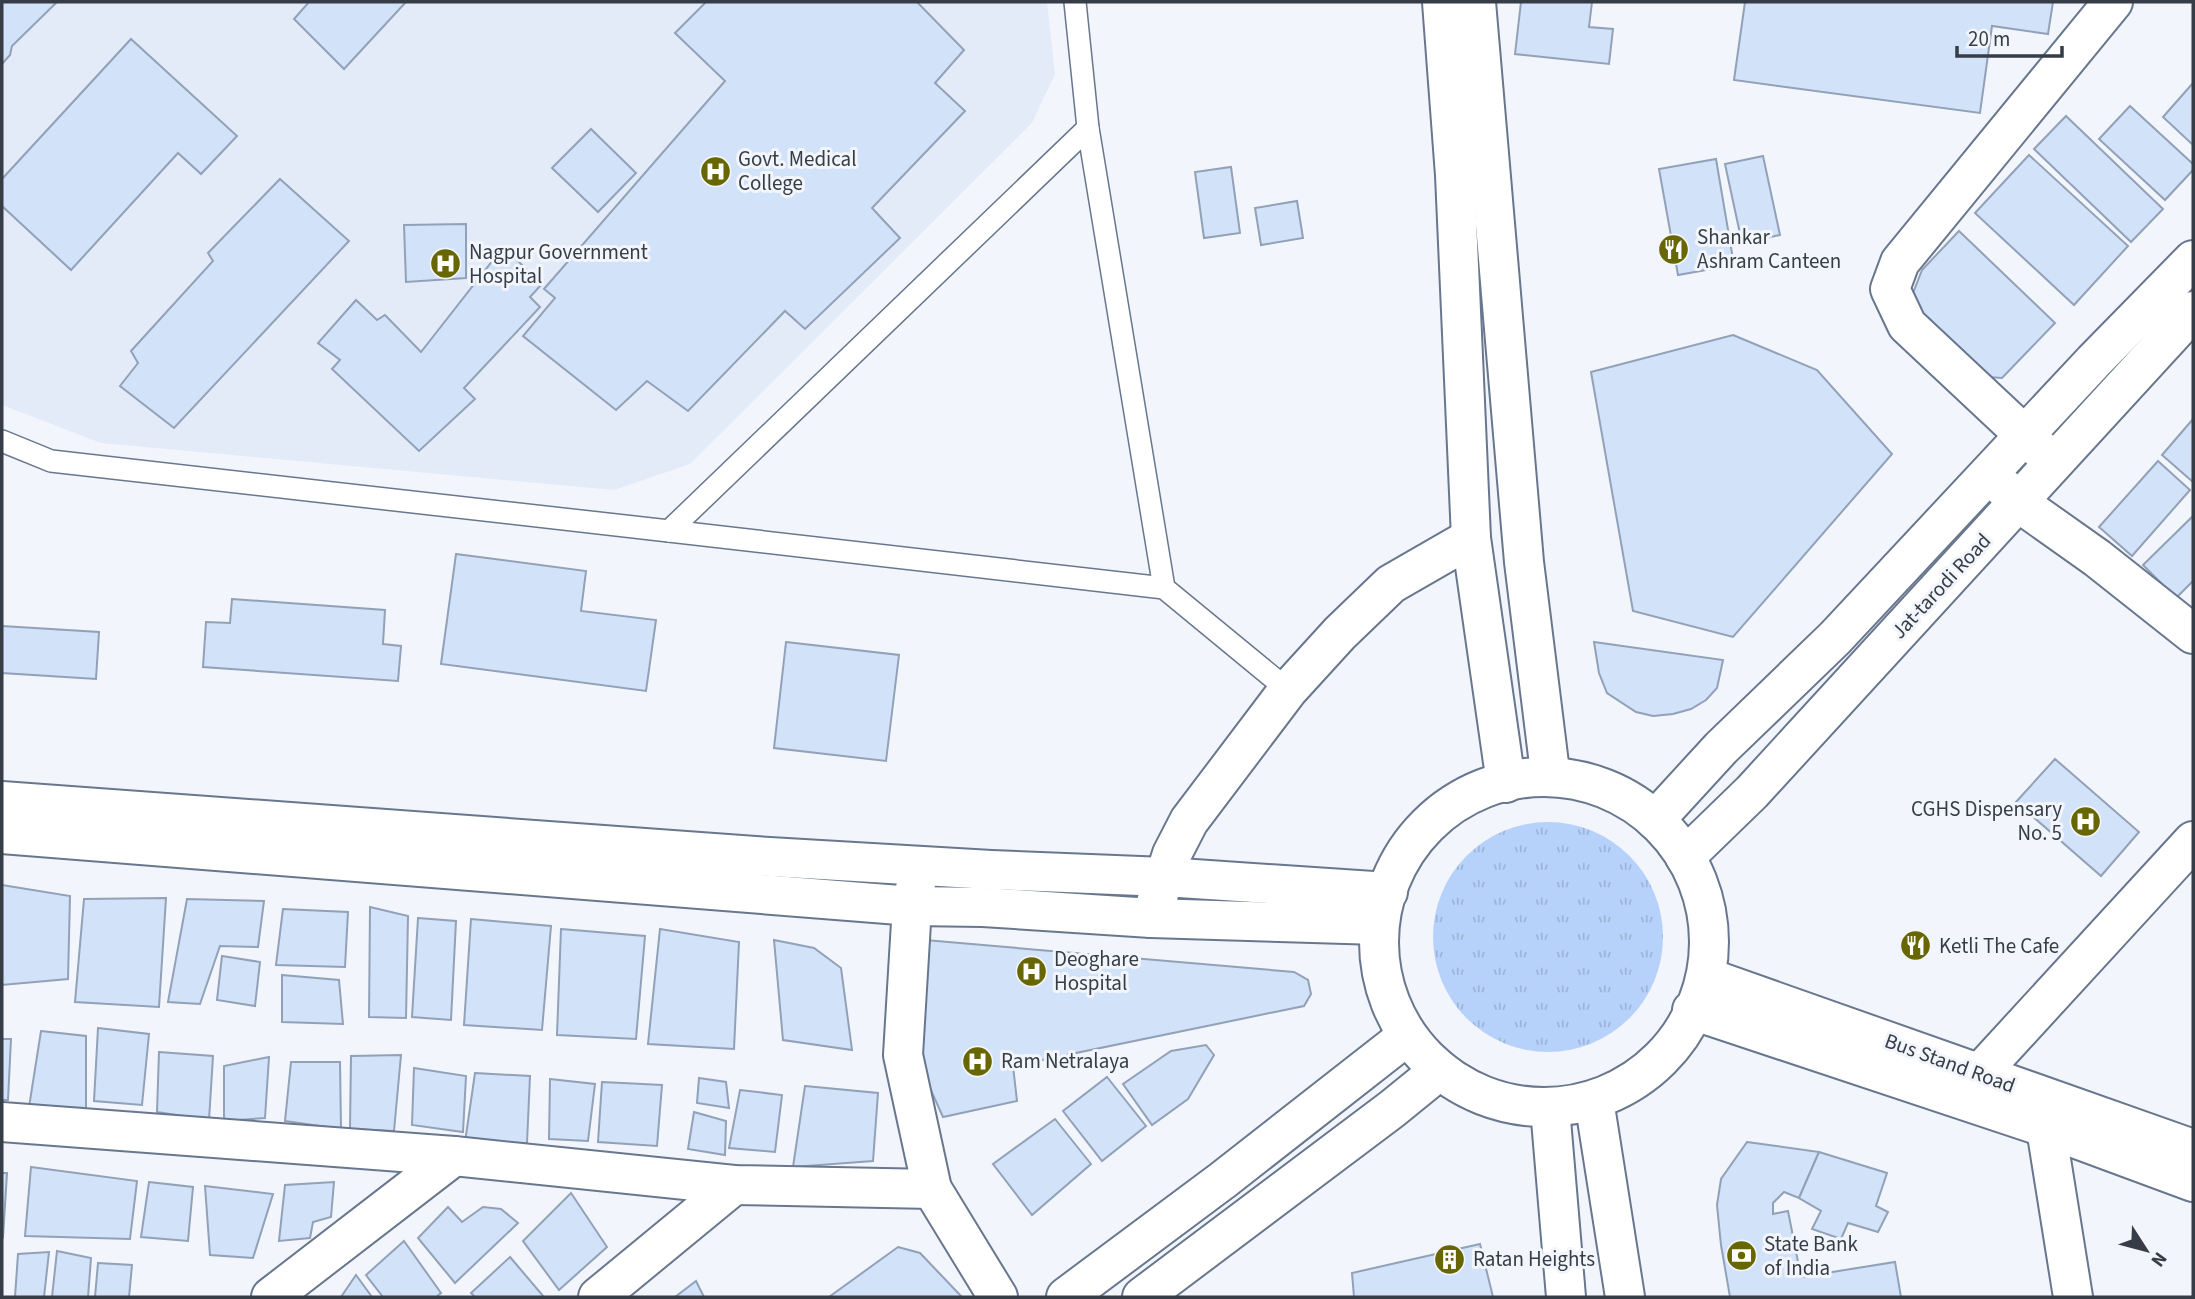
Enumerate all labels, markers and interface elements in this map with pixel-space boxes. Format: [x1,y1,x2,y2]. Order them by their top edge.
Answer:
scale bar [1957,14,2062,58]
text: 20 m [1968,24,2010,54]
place label: Govt. Medical College [738,144,857,198]
hospital icon: Govt. Medical College [698,154,732,188]
place label: Shankar Ashram Canteen [1697,222,1841,276]
restaurant icon: Shankar Ashram Canteen [1657,232,1691,266]
place label: Nagpur Government Hospital [469,237,648,291]
hospital icon: Nagpur Government Hospital [429,247,463,281]
street label: Jat-tarodi Road [1884,527,1998,645]
place label: CGHS Dispensary No. 5 [1911,794,2062,848]
hospital icon: CGHS Dispensary No. 5 [2068,804,2102,838]
restaurant icon: Ketli The Cafe [1899,929,1933,963]
place label: Ketli The Cafe [1939,931,2059,961]
place label: Deoghare Hospital [1054,944,1139,998]
hospital icon: Deoghare Hospital [1014,954,1048,988]
street label: Bus Stand Road [1880,1025,2020,1101]
hospital icon: Ram Netralaya [961,1044,995,1078]
place label: Ram Netralaya [1001,1046,1129,1076]
north arrow [2111,1215,2181,1285]
place label: State Bank of India [1764,1229,1859,1283]
bank icon: State Bank of India [1724,1239,1758,1273]
building icon: Ratan Heights [1433,1242,1467,1276]
place label: Ratan Heights [1473,1244,1595,1274]
text: N [2144,1246,2173,1272]

